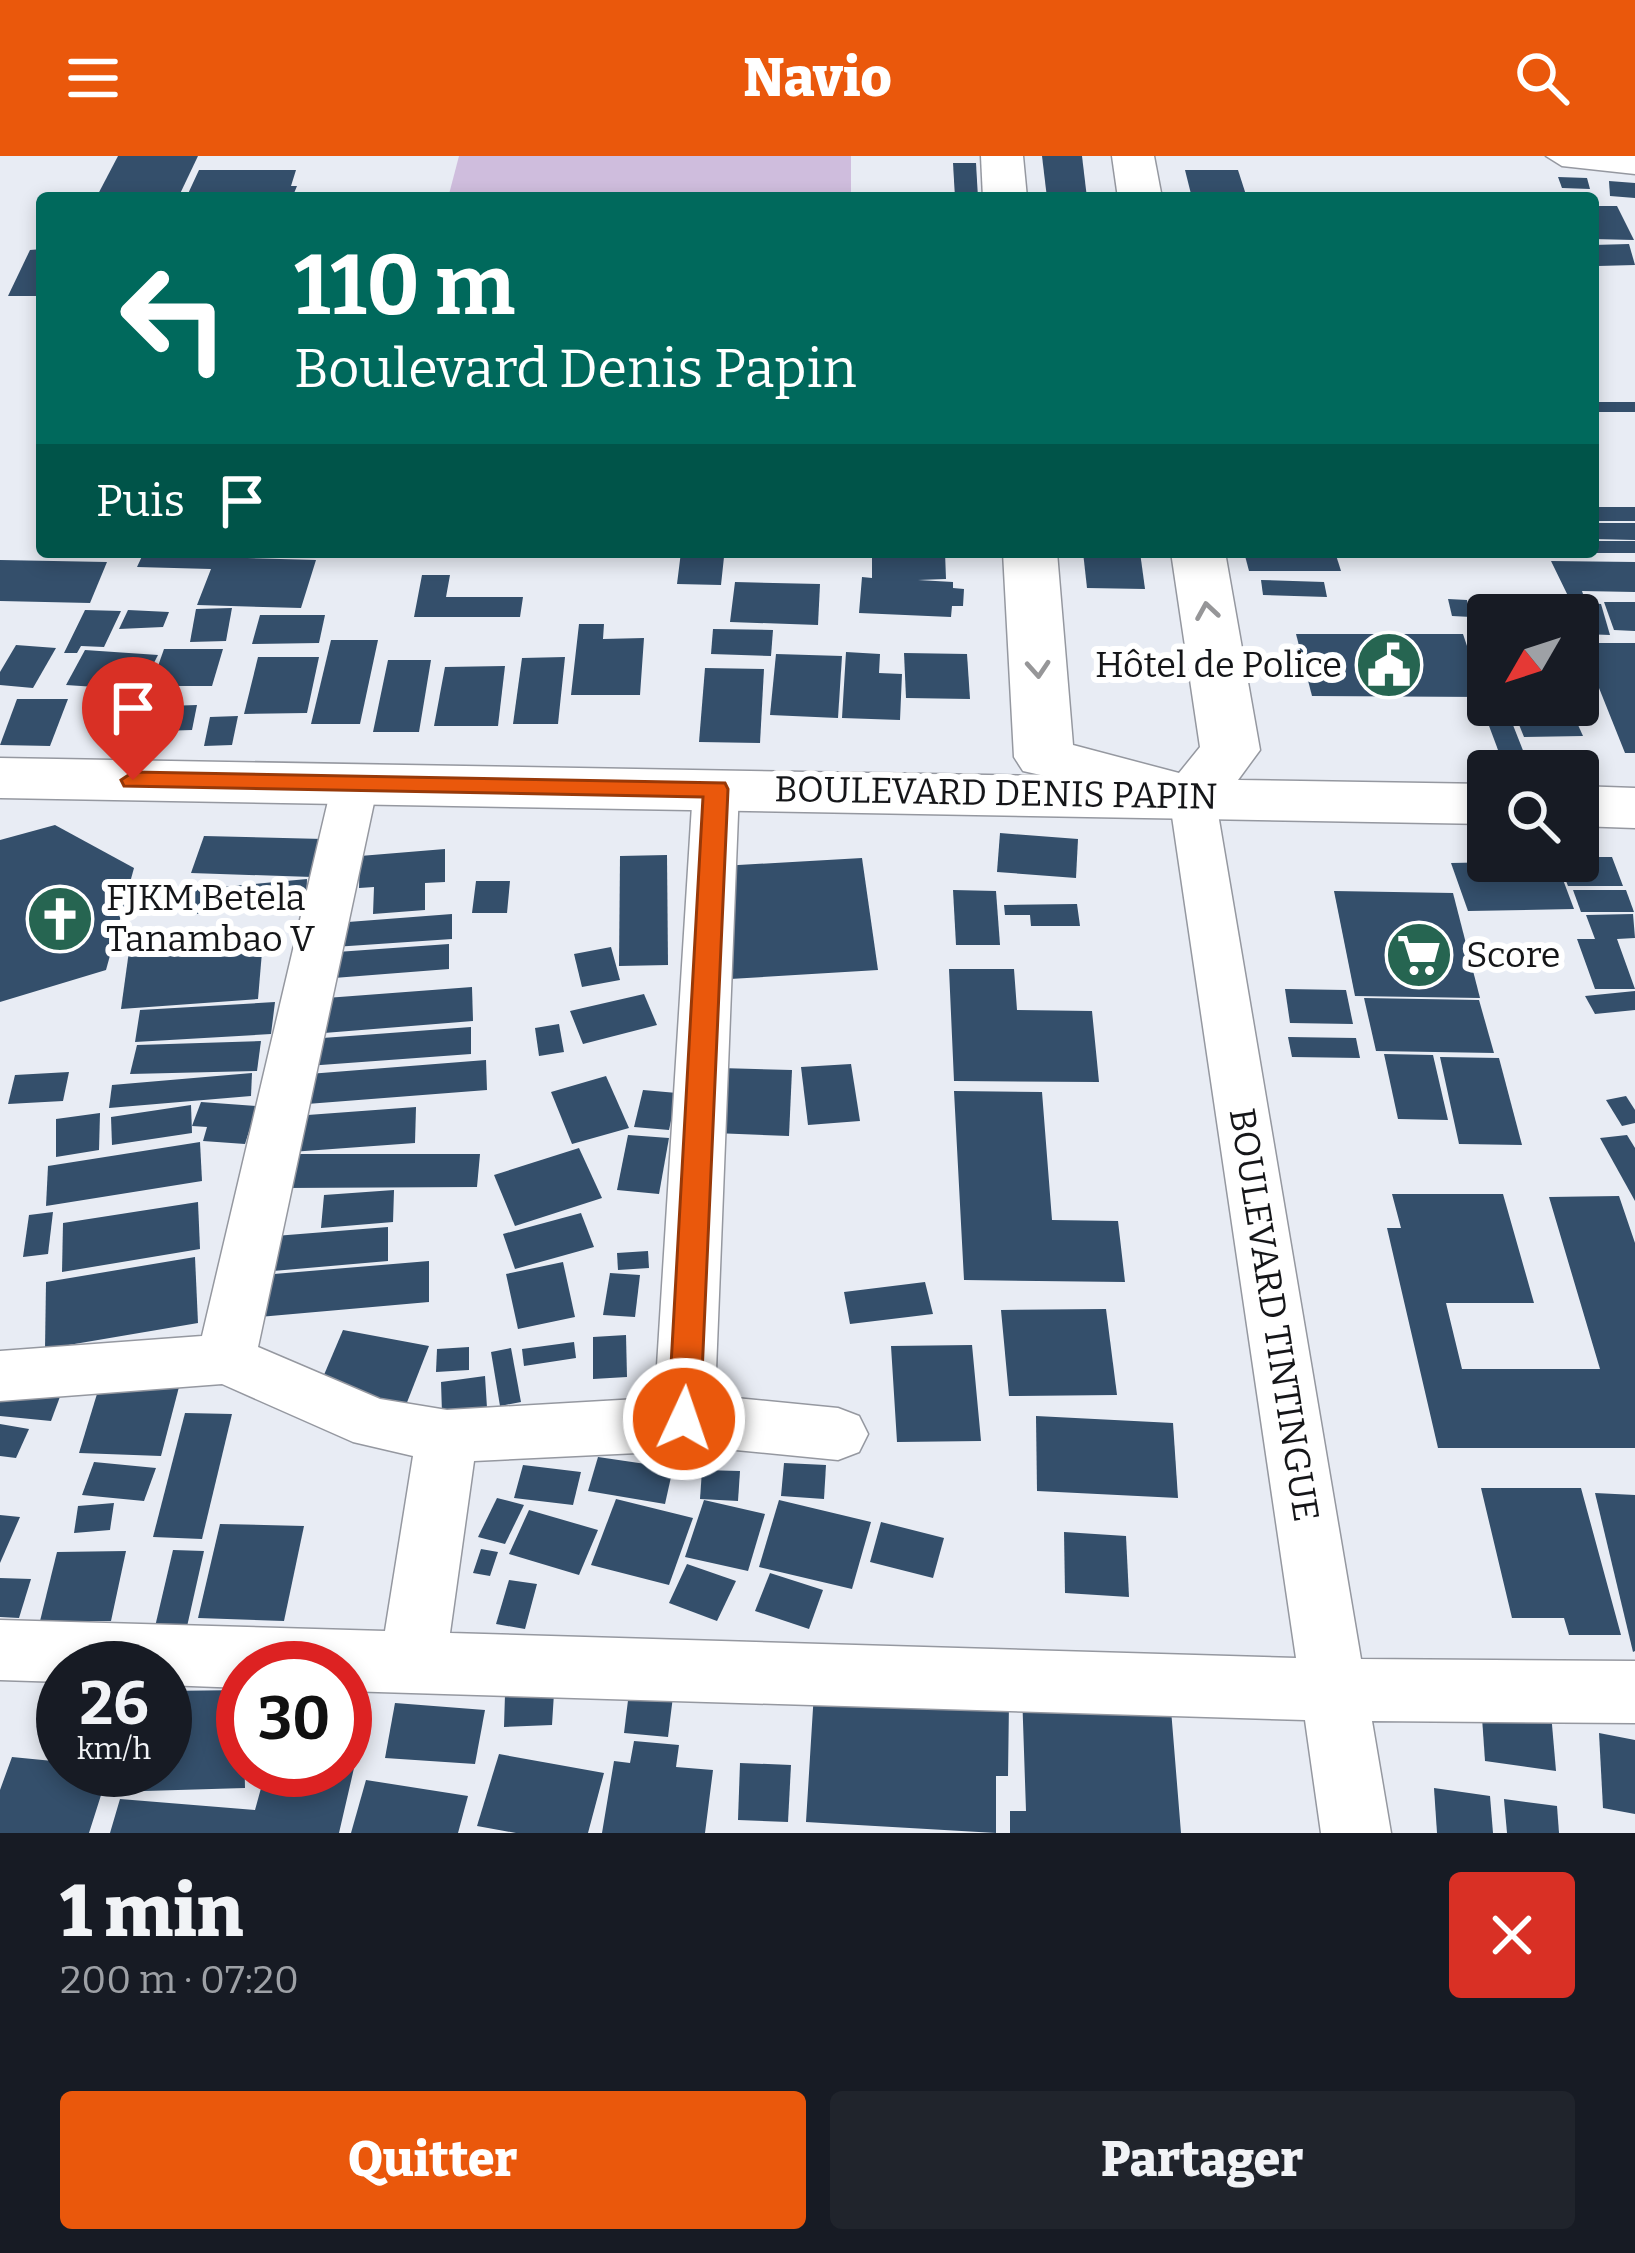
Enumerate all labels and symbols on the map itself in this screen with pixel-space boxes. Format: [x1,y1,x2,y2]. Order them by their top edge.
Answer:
north arrow [1467,594,1599,726]
one-way arrow [1196,601,1221,621]
public building icon: Hôtel de Police [1354,630,1424,700]
place label: Hôtel de Police [1095,643,1342,687]
pin [82,657,184,780]
one-way arrow [1025,660,1051,679]
street label: BOULEVARD DENIS PAPIN [774,767,1218,819]
place label: FJKM Betela Tanambao V [106,876,315,961]
church icon: FJKM Betela Tanambao V [25,884,95,954]
supermarket icon: Score [1384,920,1454,990]
place label: Score [1466,933,1560,977]
street label: BOULEVARD TINTINGUE [1220,1105,1328,1525]
position arrow [621,1356,747,1482]
speed limit sign: 30 [216,1641,372,1797]

